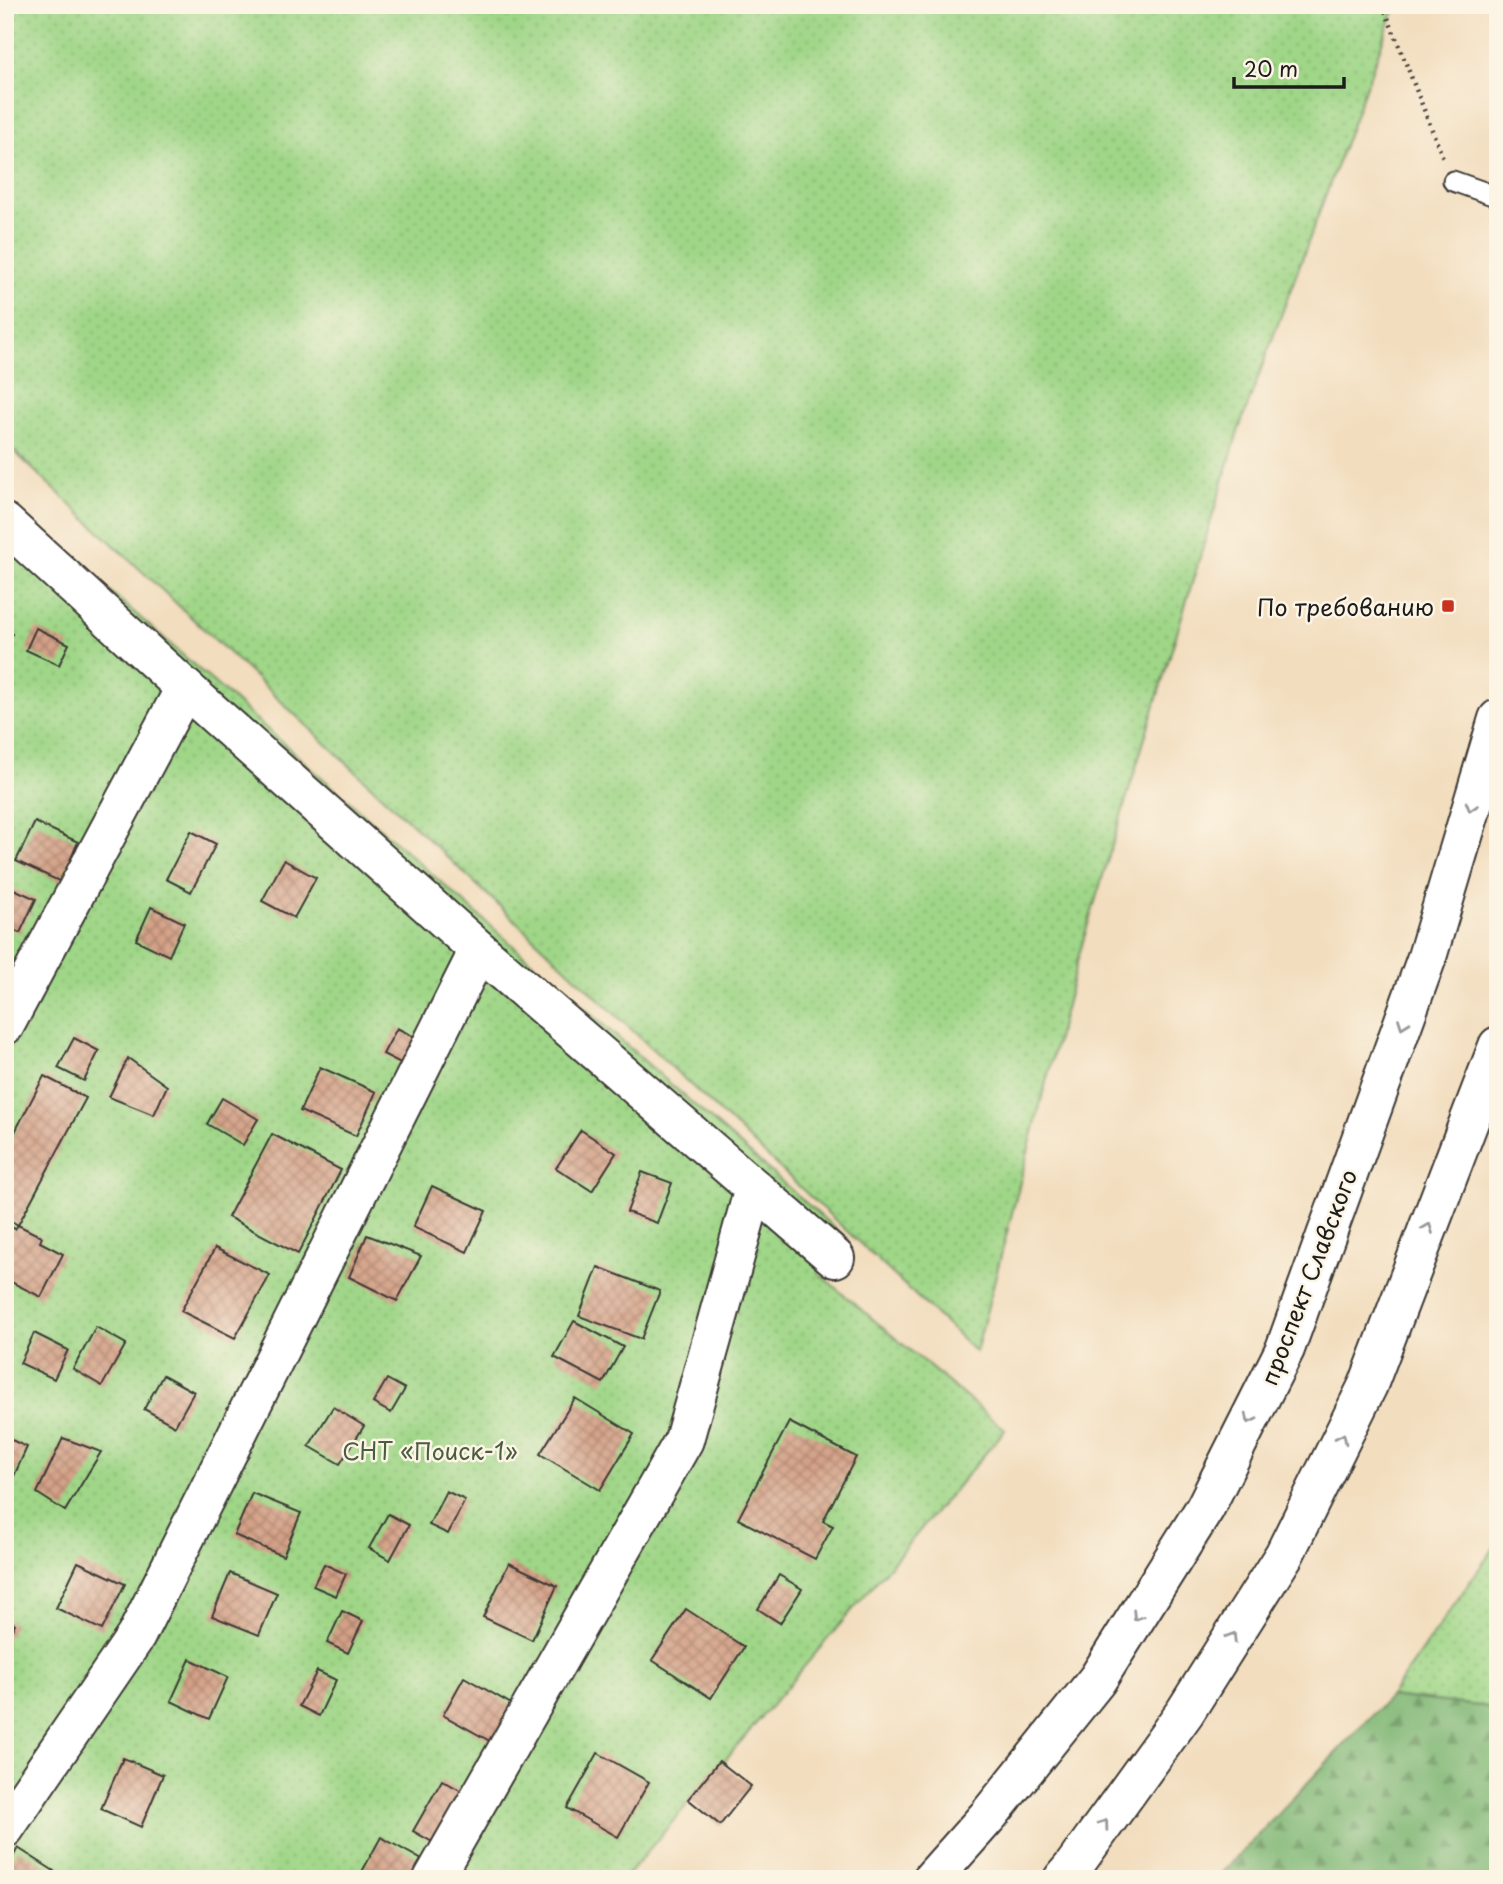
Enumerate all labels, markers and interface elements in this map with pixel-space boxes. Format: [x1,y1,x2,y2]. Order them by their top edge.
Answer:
scale bar [1234,46,1344,90]
text: 20 m [1244,52,1298,84]
place label: По требованию [1257,589,1434,624]
marker: По требованию [1440,598,1456,614]
one-way arrow [1465,801,1480,813]
one-way arrow [1397,1018,1411,1030]
street label: проспект Славского [1251,1164,1365,1390]
one-way arrow [1420,1222,1434,1234]
one-way arrow [1245,1412,1259,1424]
park label: СНТ «Поиск-1» [342,1433,518,1468]
one-way arrow [1334,1433,1348,1445]
one-way arrow [1133,1609,1146,1622]
one-way arrow [1224,1631,1237,1644]
one-way arrow [1095,1819,1108,1832]

